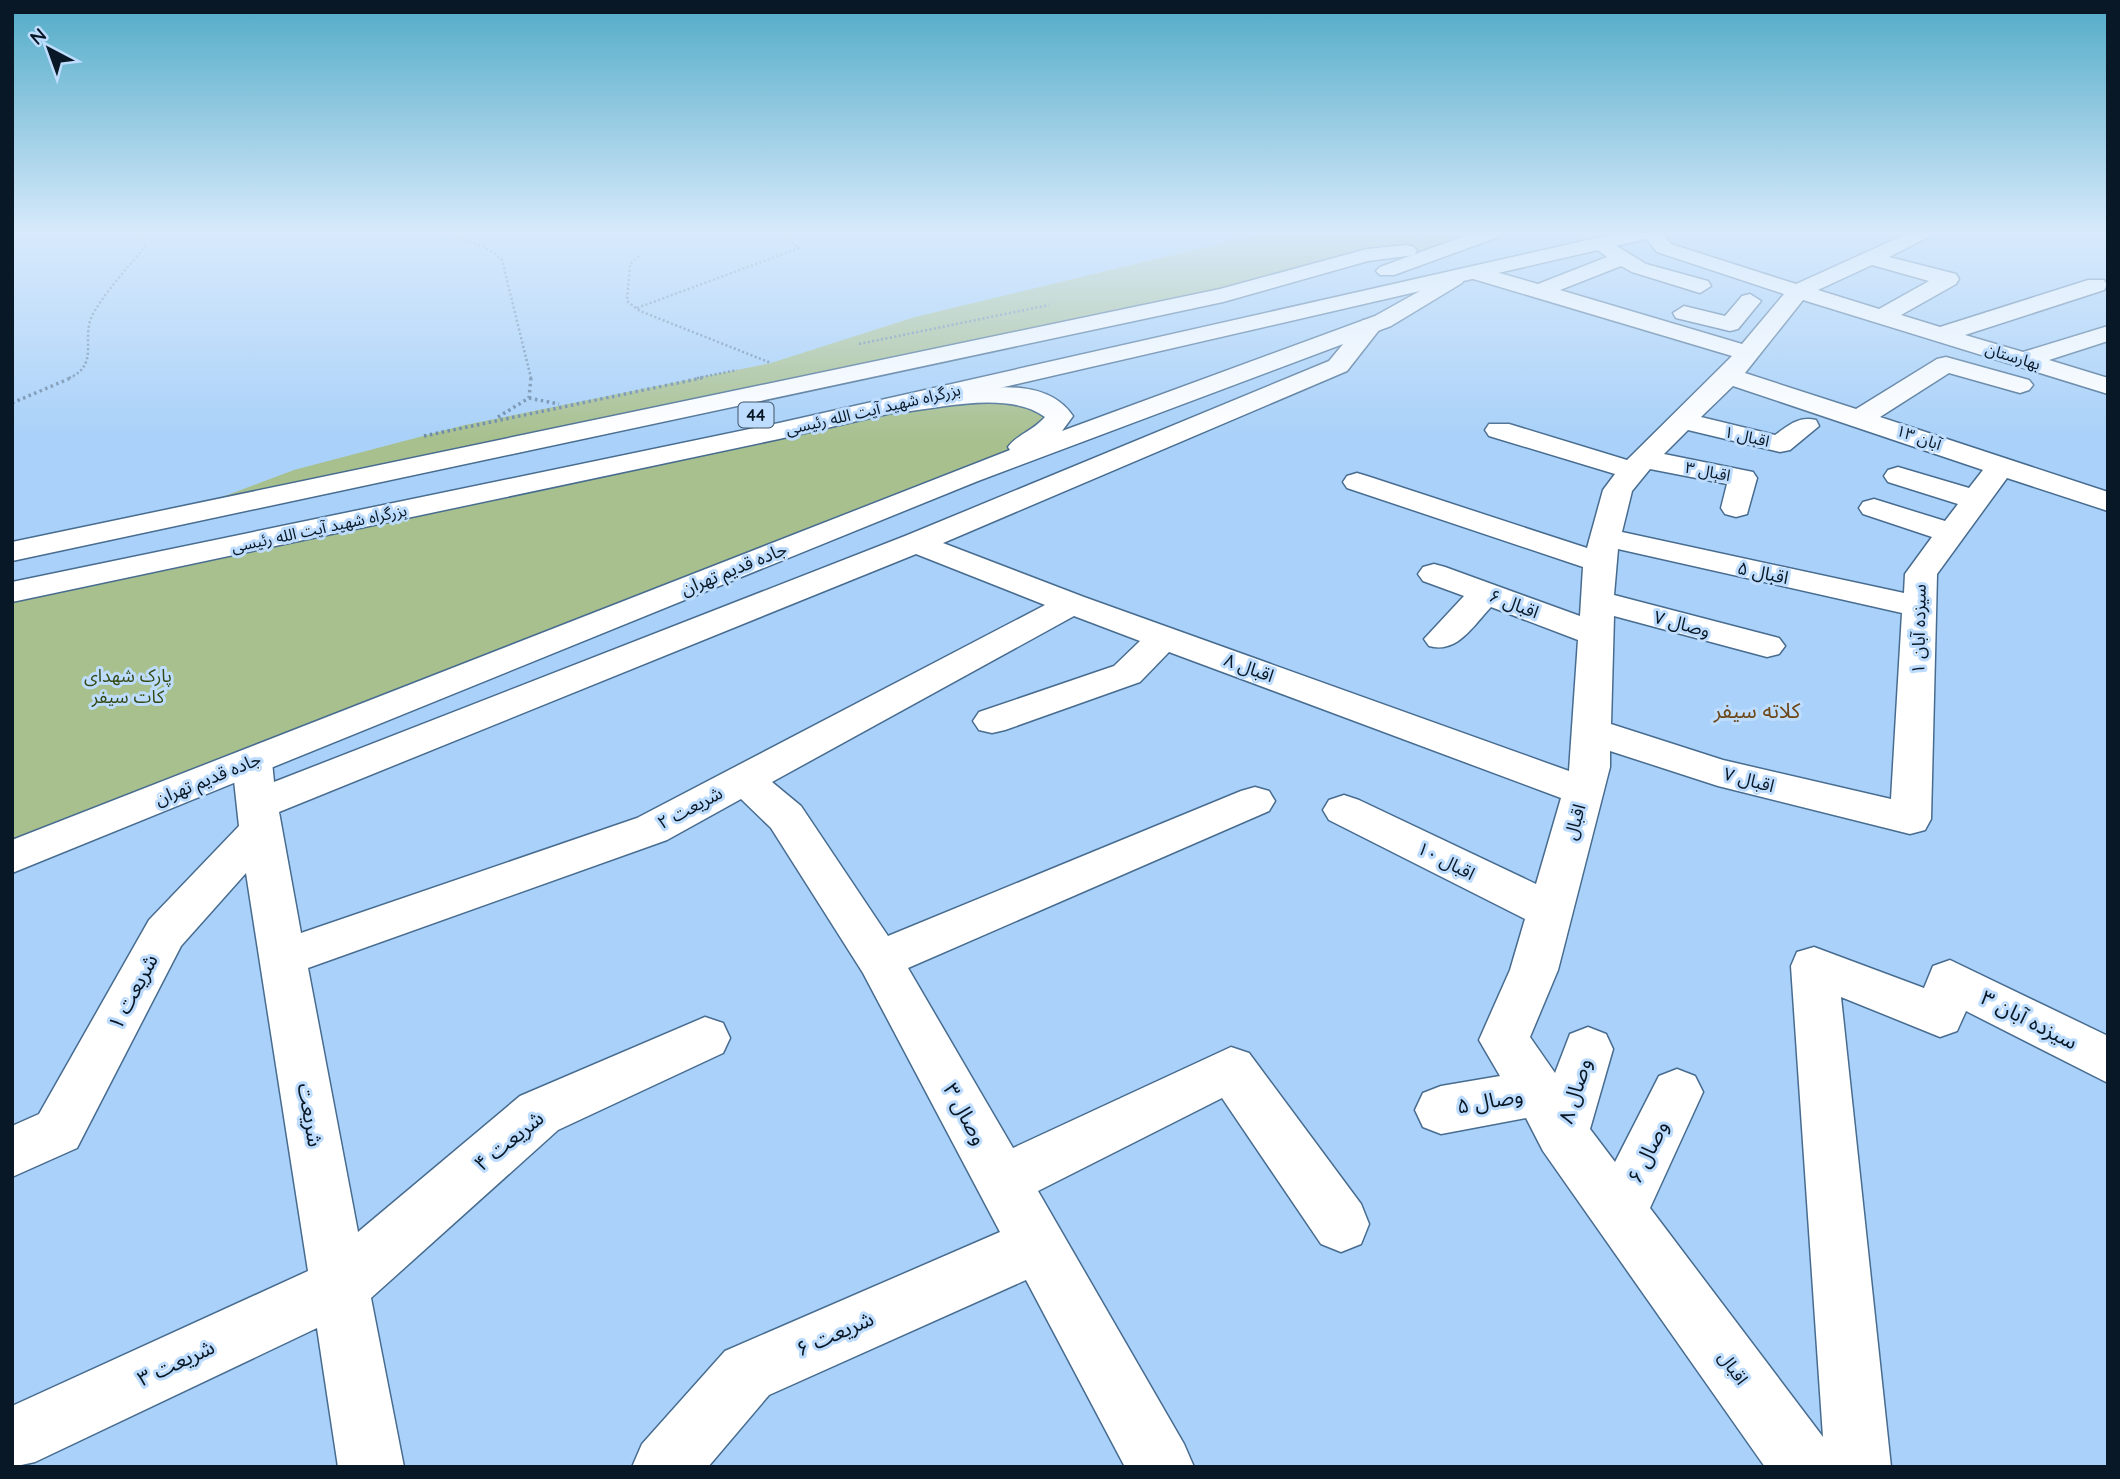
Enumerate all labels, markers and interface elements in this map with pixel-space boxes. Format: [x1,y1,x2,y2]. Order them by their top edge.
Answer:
north arrow [14,14,84,84]
text: N [25,23,51,50]
street label: بهارستان [1983,338,2043,374]
street label: بزرگراه شهید آیت الله رئیسی [784,379,962,439]
road number: 44 [738,402,774,428]
street label: ۱۳ آبان [1894,420,1945,454]
street label: اقبال ۱ [1722,421,1772,452]
street label: اقبال ۳ [1683,457,1732,486]
street label: بزرگراه شهید آیت الله رئیسی [229,500,409,556]
street label: جاده قدیم تهران [677,537,791,602]
street label: اقبال ۵ [1736,556,1791,589]
street label: اقبال ۶ [1486,584,1542,623]
street label: سیزده آبان ۱ [1906,584,1931,674]
street label: وصال ۷ [1651,605,1713,642]
street label: اقبال ۸ [1221,648,1277,687]
park label: پارک شهدای کات سیفر [84,664,172,708]
district label: کلاته سیفر [1713,697,1801,723]
street label: جاده قدیم تهران [151,747,265,812]
street label: اقبال ۷ [1721,762,1777,797]
street label: شریعت ۲ [653,781,726,834]
street label: اقبال [1558,801,1591,842]
street label: اقبال ۱۰ [1413,836,1479,885]
street label: شریعت ۱ [101,949,163,1034]
street label: سیزده آبان ۳ [1977,984,2082,1055]
street label: وصال ۸ [1552,1055,1596,1126]
street label: وصال ۳ [938,1078,993,1149]
street label: شریعت [293,1081,329,1149]
street label: وصال ۵ [1455,1081,1525,1119]
street label: شریعت ۴ [468,1104,548,1176]
street label: وصال ۶ [1621,1116,1673,1187]
street label: شریعت ۶ [792,1305,877,1362]
street label: شریعت ۳ [133,1333,218,1391]
street label: اقبال [1713,1346,1753,1389]

